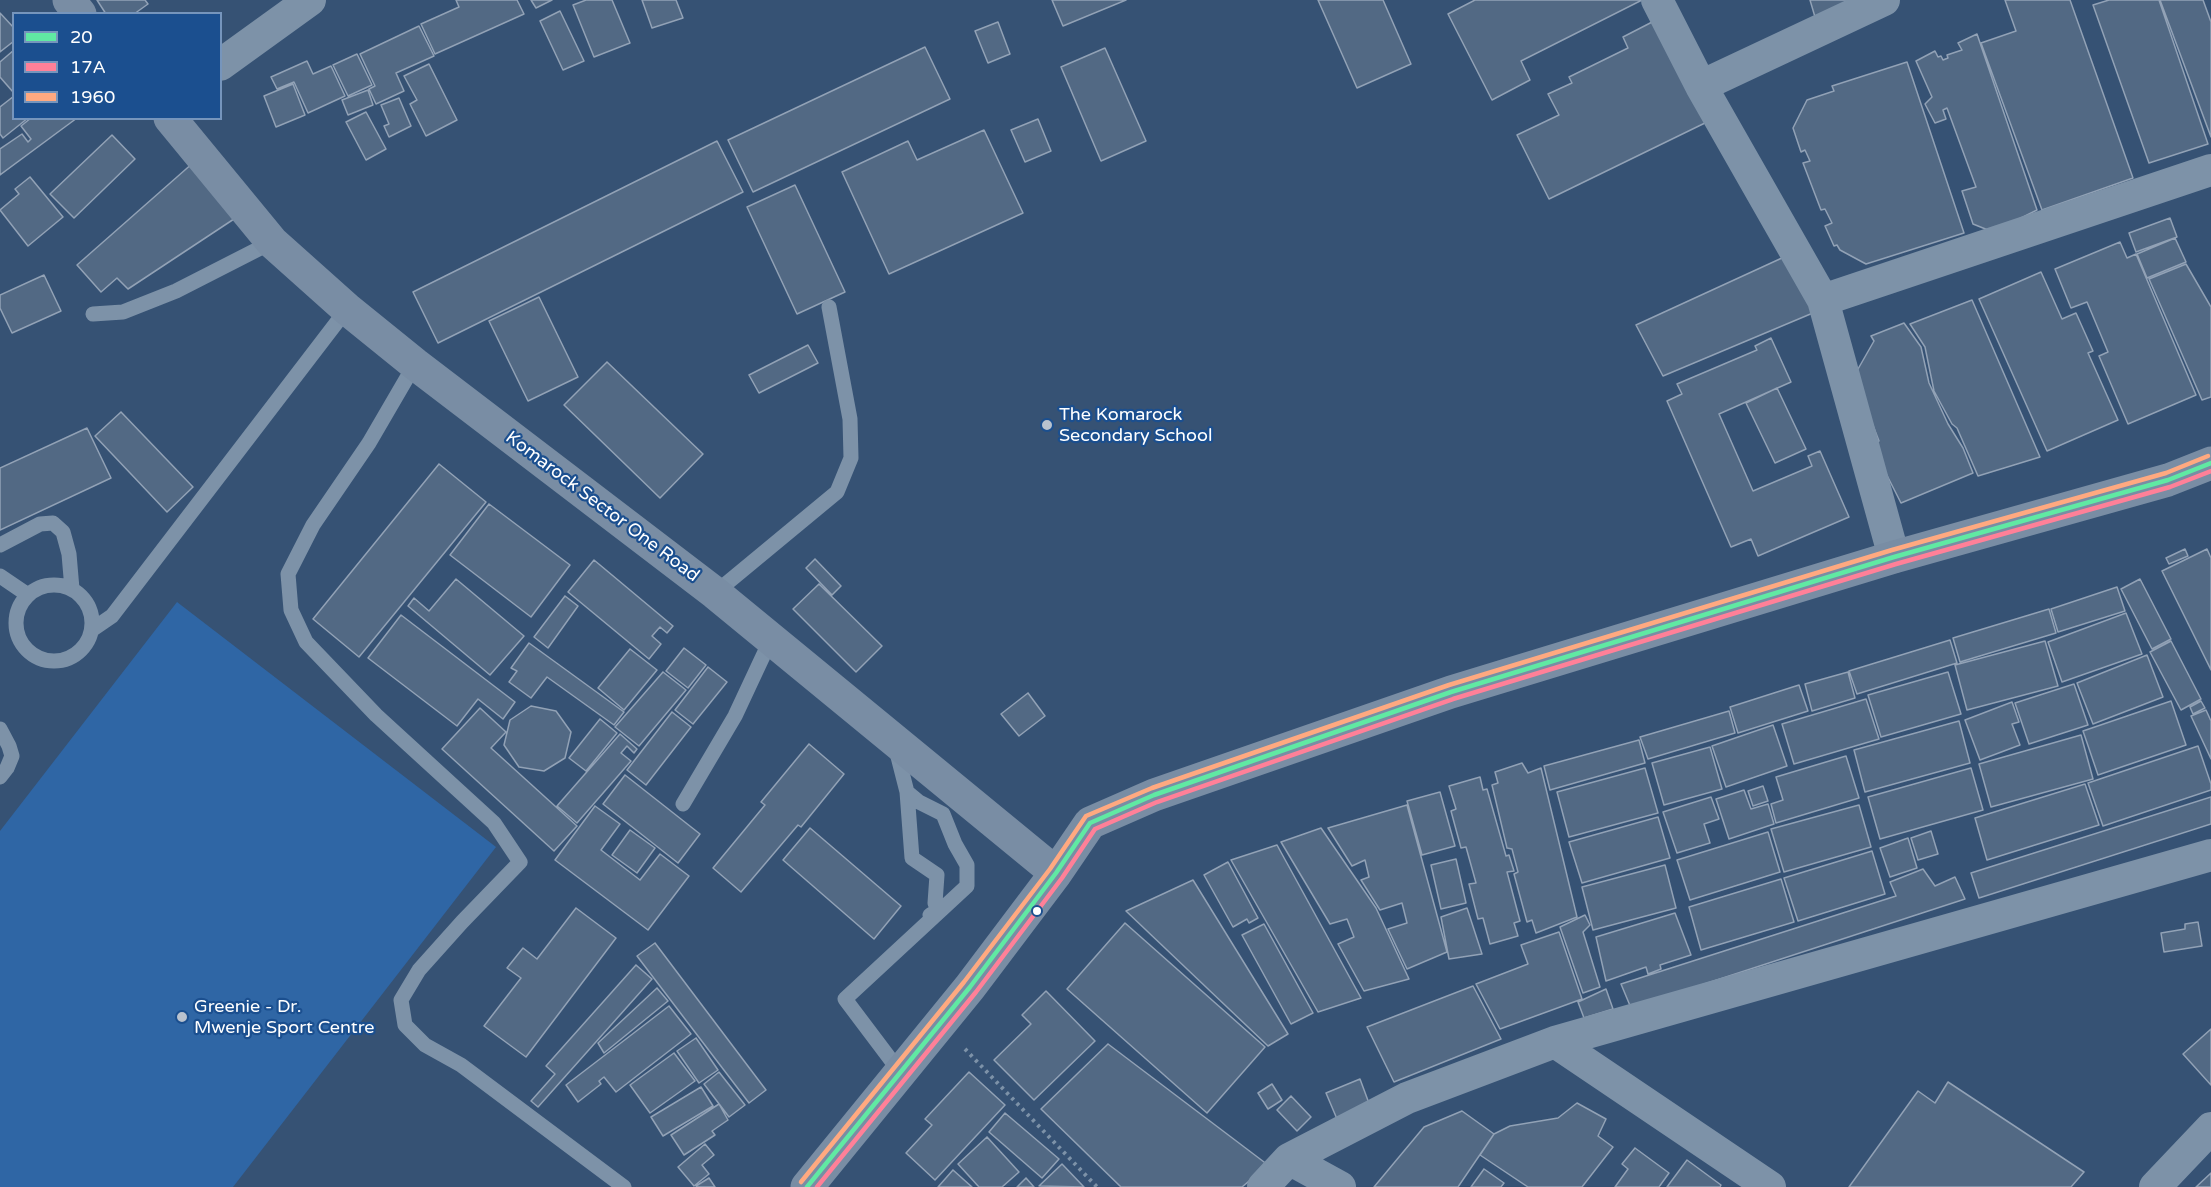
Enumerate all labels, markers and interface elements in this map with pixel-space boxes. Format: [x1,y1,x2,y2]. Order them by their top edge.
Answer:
legend [12,12,222,120]
text: 20 [70,26,93,48]
text: 17A [70,56,106,78]
text: 1960 [70,86,115,108]
place label: The Komarock Secondary School [1059,404,1212,446]
marker: The Komarock Secondary School [1040,418,1054,432]
street label: Komarock Sector One Road [501,427,703,587]
unlabelled marker [1031,905,1043,917]
place label: Greenie - Dr. Mwenje Sport Centre [194,996,374,1038]
marker: Greenie - Dr. Mwenje Sport Centre [175,1010,189,1024]

